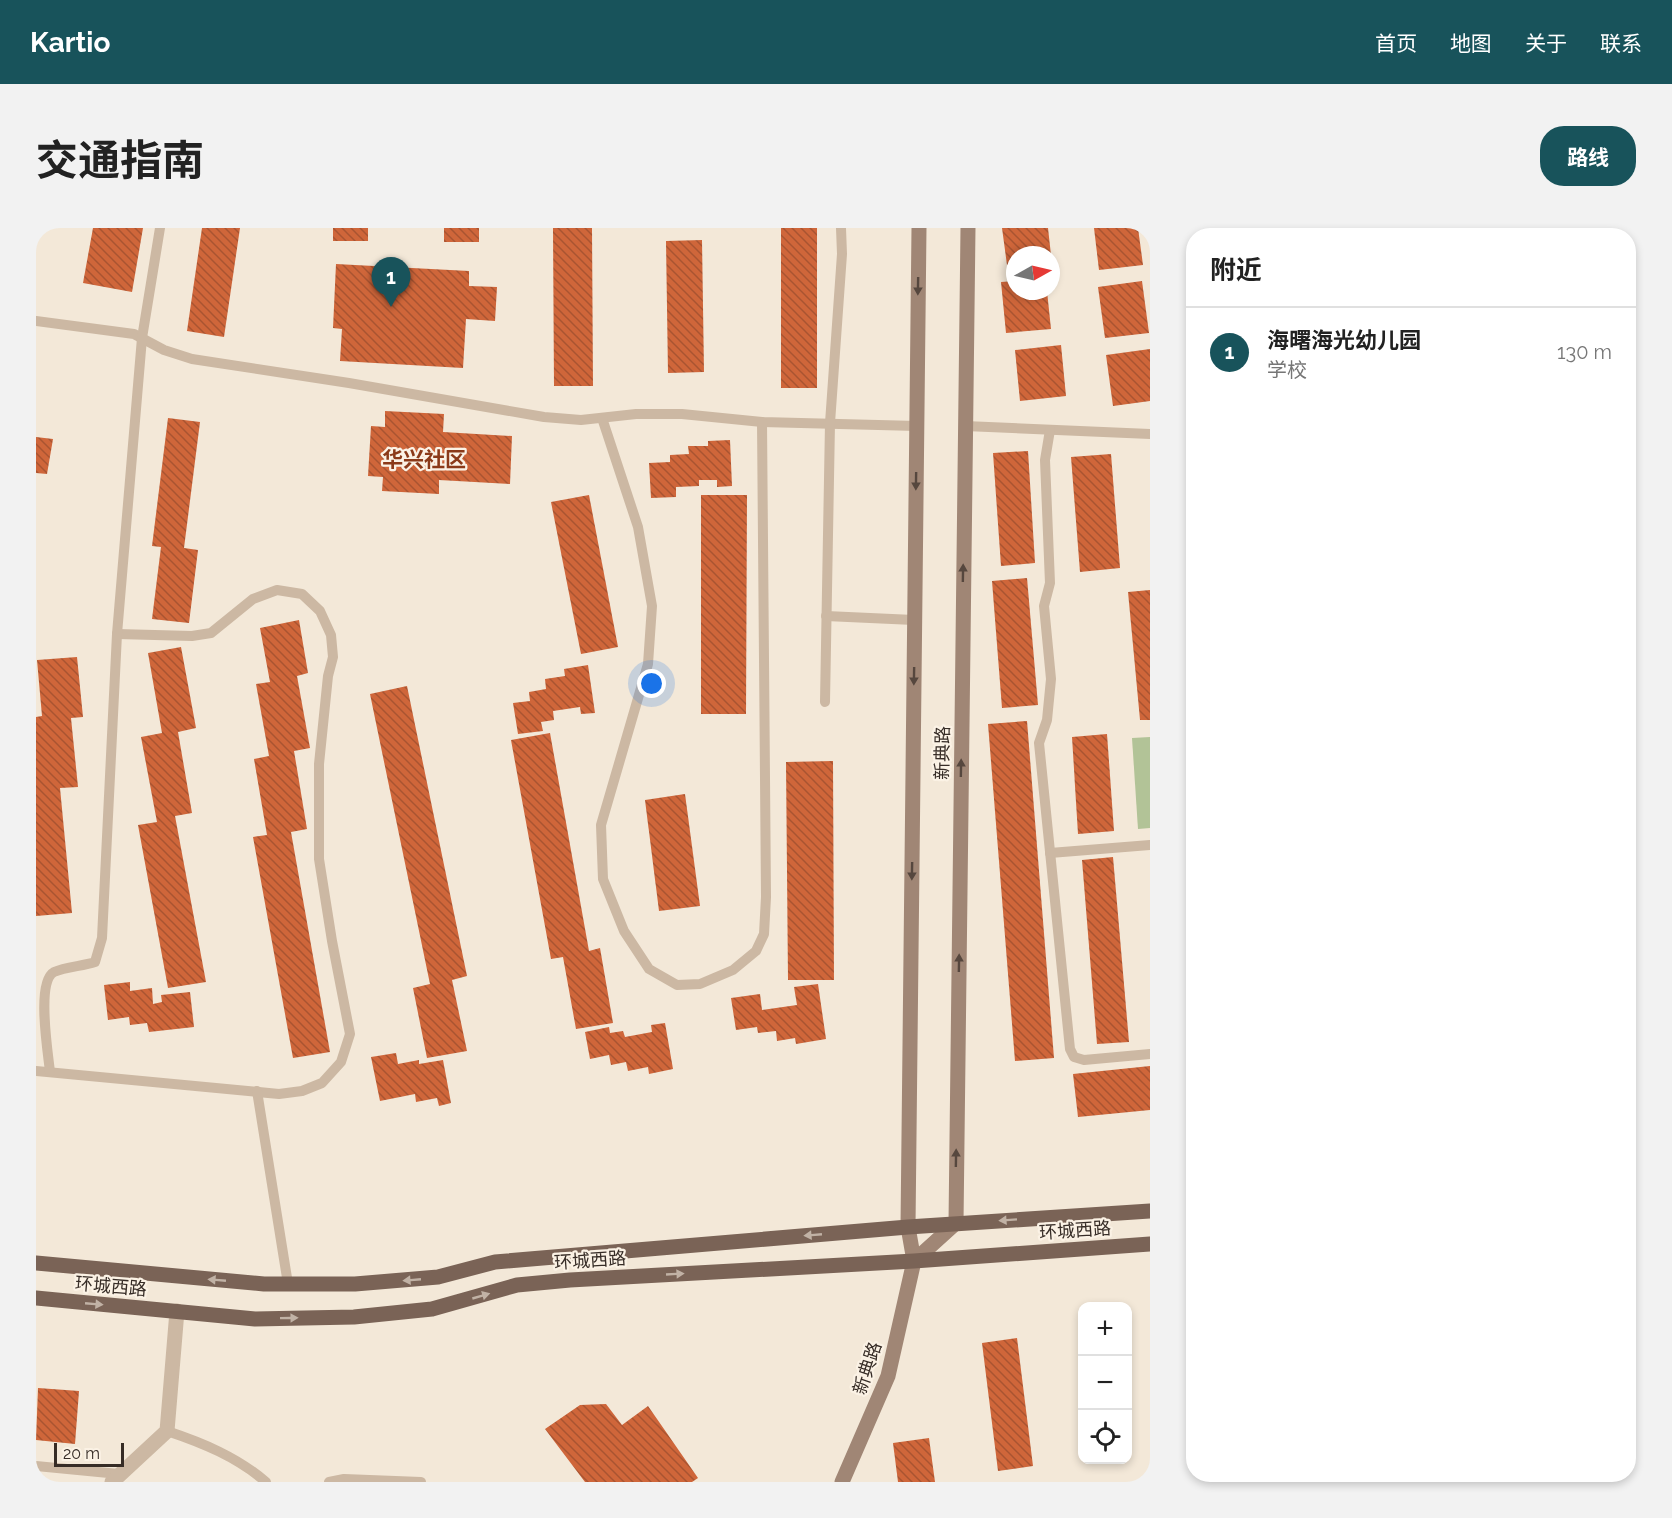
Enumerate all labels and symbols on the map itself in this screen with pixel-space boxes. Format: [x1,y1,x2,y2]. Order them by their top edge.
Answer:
north arrow [1006,246,1060,300]
pin: 1 [372,257,410,307]
one-way arrow [913,277,923,296]
district label: 华兴社区 [382,447,466,472]
one-way arrow [911,472,921,491]
one-way arrow [959,563,968,582]
one-way arrow [909,667,919,686]
your location [637,669,666,698]
street label: 新典路 [931,726,953,780]
one-way arrow [956,758,966,777]
one-way arrow [907,862,917,881]
one-way arrow [954,953,964,972]
one-way arrow [952,1148,961,1167]
one-way arrow [998,1216,1017,1225]
street label: 环城西路 [1038,1217,1112,1243]
one-way arrow [804,1230,823,1240]
street label: 环城西路 [553,1247,627,1273]
one-way arrow [665,1270,684,1279]
street label: 环城西路 [74,1272,148,1300]
one-way arrow [207,1275,226,1285]
one-way arrow [402,1275,421,1284]
one-way arrow [473,1291,491,1300]
one-way arrow [85,1299,104,1309]
one-way arrow [279,1313,298,1323]
street label: 新典路 [849,1339,885,1397]
scale bar [54,1440,124,1468]

